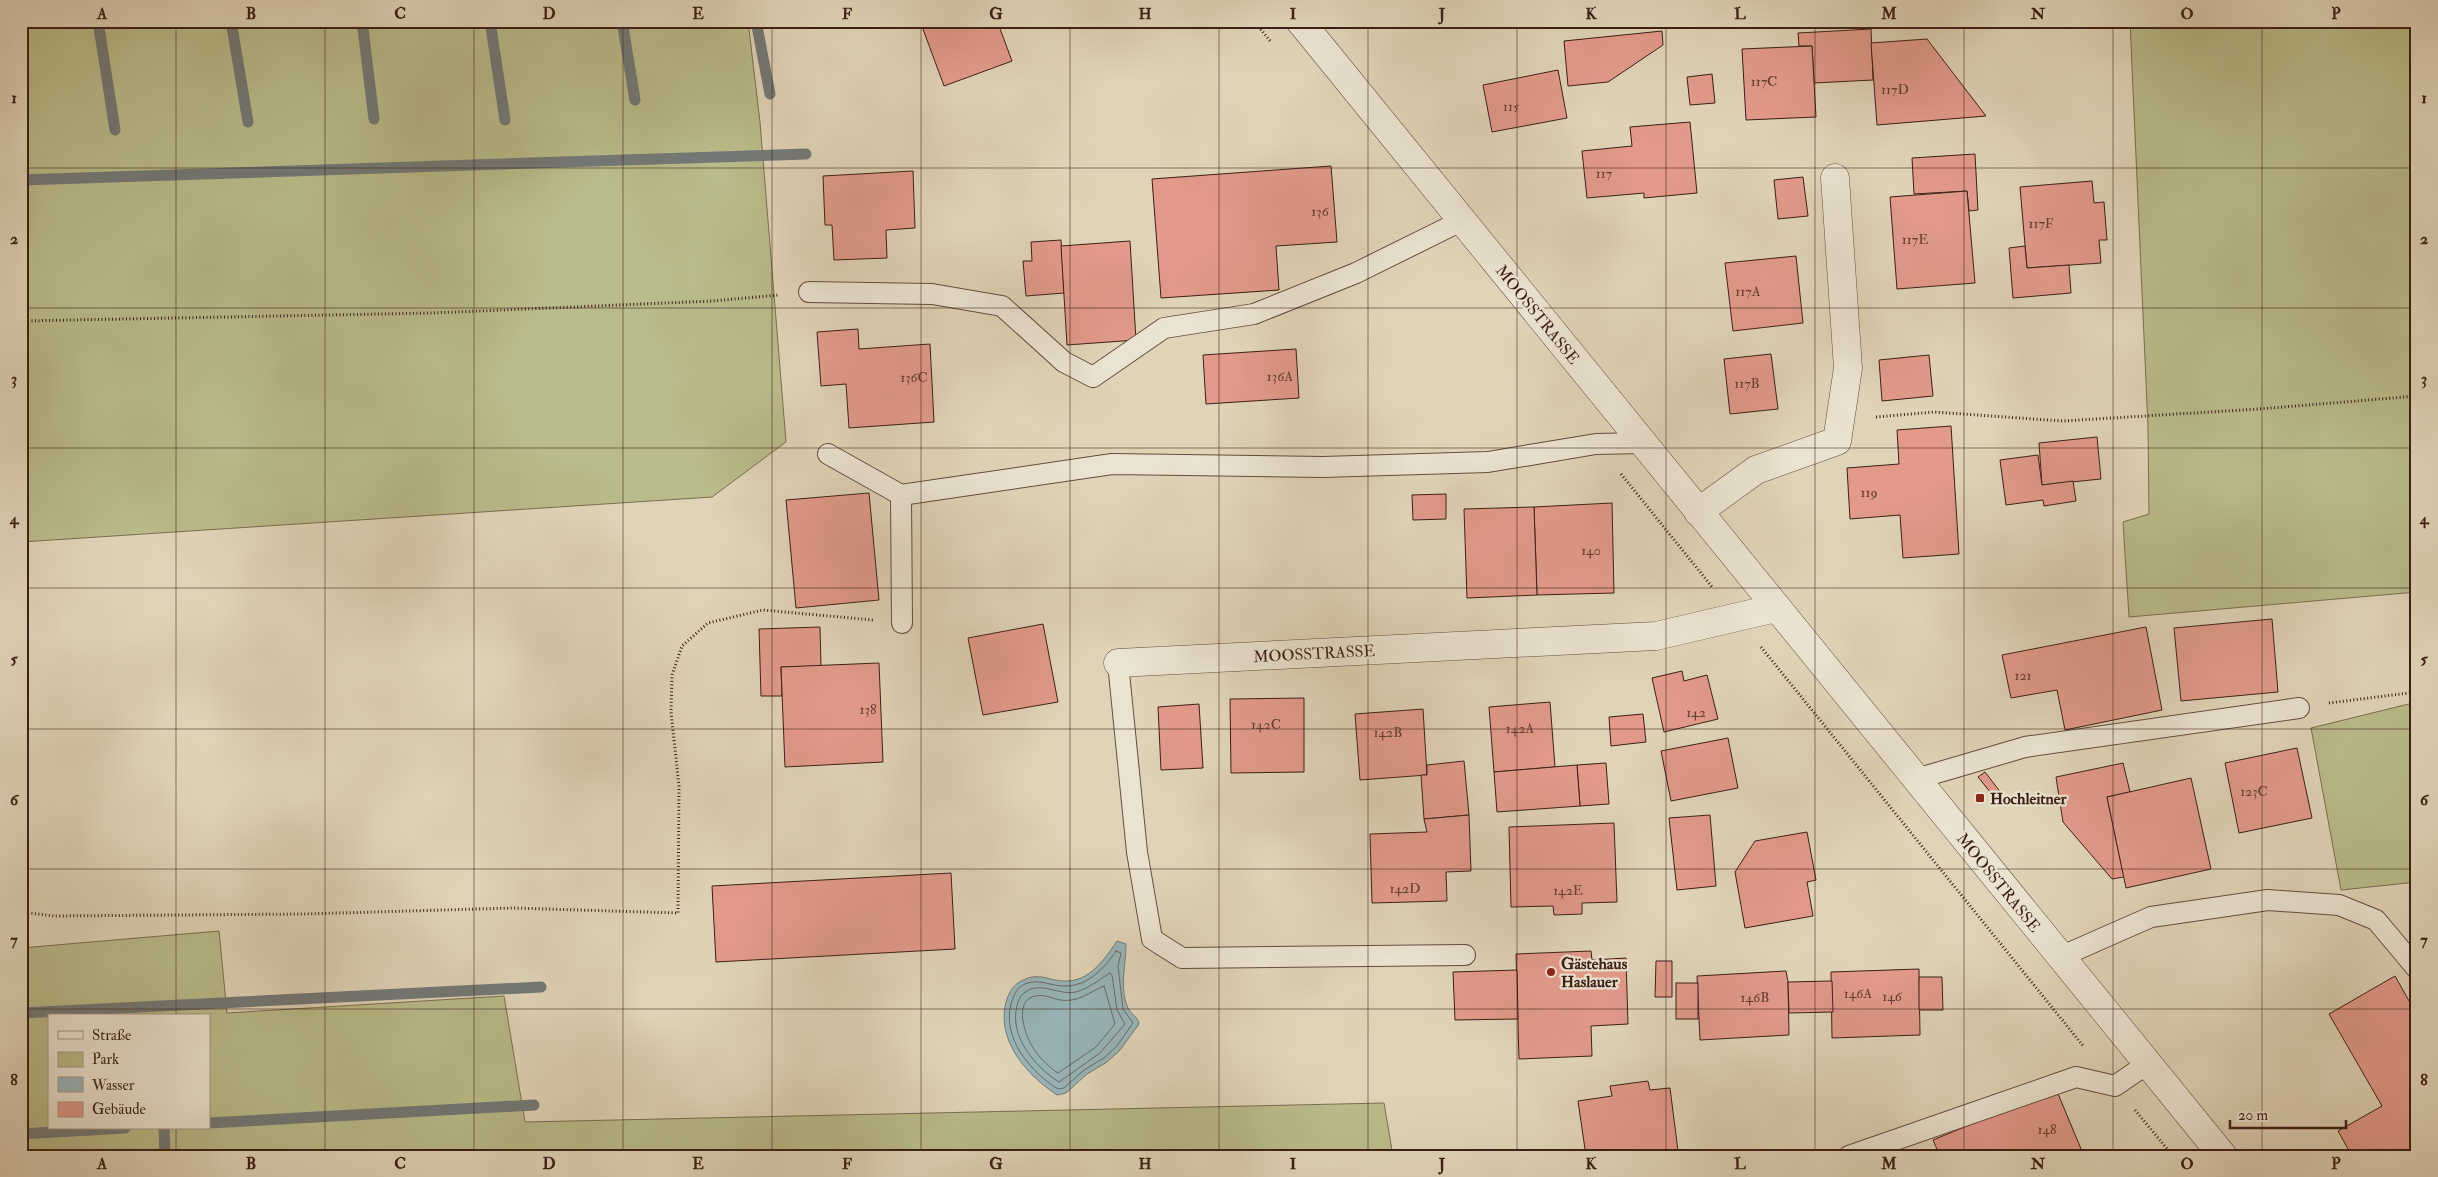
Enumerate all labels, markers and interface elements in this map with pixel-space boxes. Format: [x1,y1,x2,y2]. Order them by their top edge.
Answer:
text: A [96,4,108,24]
text: B [246,4,256,24]
text: C [394,4,406,24]
text: D [542,4,556,24]
text: E [692,4,704,24]
text: F [842,4,852,24]
text: G [989,4,1003,24]
text: H [1138,4,1152,24]
text: I [1290,4,1297,24]
text: J [1438,4,1446,25]
text: K [1585,4,1597,24]
text: L [1734,4,1746,24]
text: M [1880,4,1897,24]
text: N [2030,4,2046,24]
text: O [2180,4,2194,24]
text: P [2331,4,2341,24]
house number: 117C [1751,73,1777,90]
house number: 117D [1881,81,1909,98]
text: 1 [11,88,17,108]
text: 1 [2421,88,2427,108]
house number: 115 [1503,98,1520,115]
house number: 117 [1596,165,1613,182]
house number: 136 [1311,203,1330,220]
house number: 117F [2028,215,2054,232]
text: 2 [10,229,18,249]
text: 2 [2420,229,2428,249]
house number: 117E [1902,231,1928,248]
street label: MOOSSTRASSE [1491,261,1583,368]
house number: 117A [1735,283,1761,300]
house number: 136A [1267,368,1293,385]
text: 3 [11,369,17,389]
house number: 136C [900,369,928,386]
text: 3 [2421,369,2427,389]
house number: 117B [1734,375,1760,392]
house number: 119 [1860,484,1878,501]
text: 4 [9,509,20,529]
text: 4 [2419,509,2430,529]
house number: 140 [1581,542,1601,559]
street label: MOOSSTRASSE [1253,641,1375,667]
text: 5 [10,649,18,669]
text: 5 [2420,649,2428,669]
house number: 121 [2014,667,2032,684]
house number: 138 [860,701,877,718]
house number: 142 [1686,704,1706,721]
house number: 142C [1251,716,1281,733]
house number: 142A [1506,720,1534,737]
house number: 142B [1374,724,1402,741]
house number: 123C [2240,783,2268,800]
place label: Hochleitner [1990,789,2067,809]
text: 6 [10,790,20,810]
text: 6 [2420,790,2430,810]
marker: Hochleitner [1974,792,1986,804]
street label: MOOSSTRASSE [1952,829,2044,936]
house number: 142D [1389,880,1421,897]
house number: 142E [1553,882,1583,899]
text: 7 [10,930,18,950]
text: 7 [2420,930,2428,950]
place label: Gästehaus Haslauer [1561,954,1628,992]
marker: Gästehaus Haslauer [1545,966,1557,978]
house number: 146A [1844,985,1872,1002]
house number: 146 [1882,988,1903,1005]
house number: 146B [1741,989,1769,1006]
legend [48,1014,210,1130]
text: Straße [92,1026,131,1045]
text: Park [92,1050,119,1069]
text: 8 [10,1070,18,1090]
text: 8 [2420,1070,2428,1090]
text: Wasser [91,1076,135,1095]
scale bar [2230,1097,2347,1129]
text: Gebäude [92,1100,146,1119]
text: 20 m [2238,1106,2268,1125]
house number: 148 [2037,1121,2057,1138]
text: A [96,1154,108,1174]
text: B [246,1154,256,1174]
text: C [394,1154,406,1174]
text: D [542,1154,556,1174]
text: E [692,1154,704,1174]
text: F [842,1154,852,1174]
text: G [989,1154,1003,1174]
text: H [1138,1154,1152,1174]
text: I [1290,1154,1297,1174]
text: J [1438,1154,1446,1175]
text: K [1585,1154,1597,1174]
text: L [1734,1154,1746,1174]
text: M [1880,1154,1897,1174]
text: N [2030,1154,2046,1174]
text: O [2180,1154,2194,1174]
text: P [2331,1154,2341,1174]

